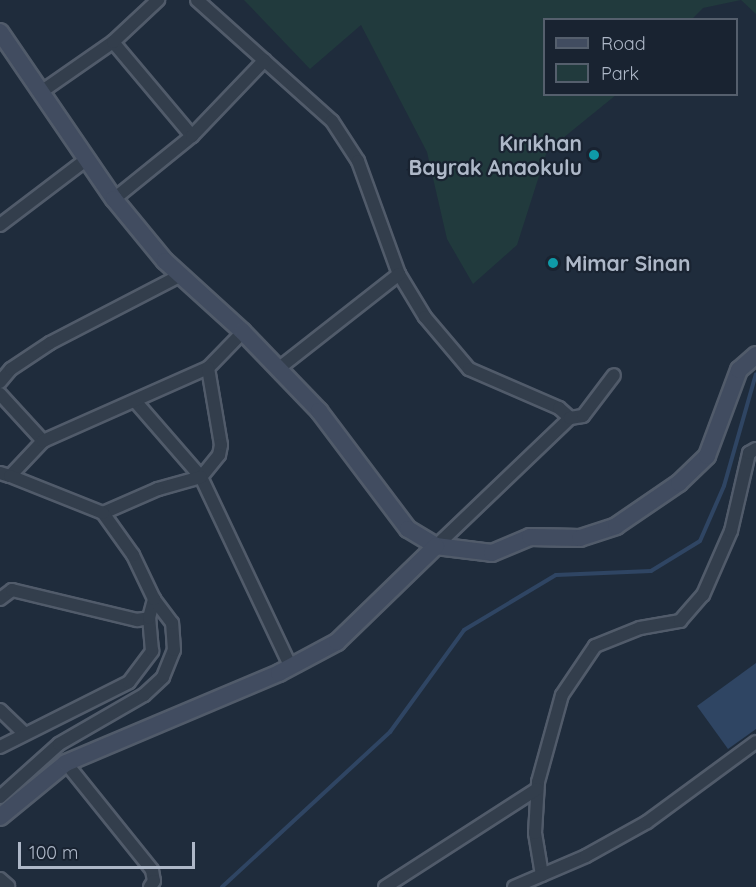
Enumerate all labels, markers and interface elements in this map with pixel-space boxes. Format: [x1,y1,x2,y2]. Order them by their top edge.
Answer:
legend [543,18,738,96]
text: Road [601,32,646,55]
text: Park [601,62,639,85]
place label: Kırıkhan Bayrak Anaokulu [409,130,582,180]
marker: Kırıkhan Bayrak Anaokulu [587,148,601,162]
place label: Mimar Sinan [565,250,690,276]
marker: Mimar Sinan [546,256,560,270]
scale bar [21,830,198,868]
text: 100 m [29,841,78,864]

